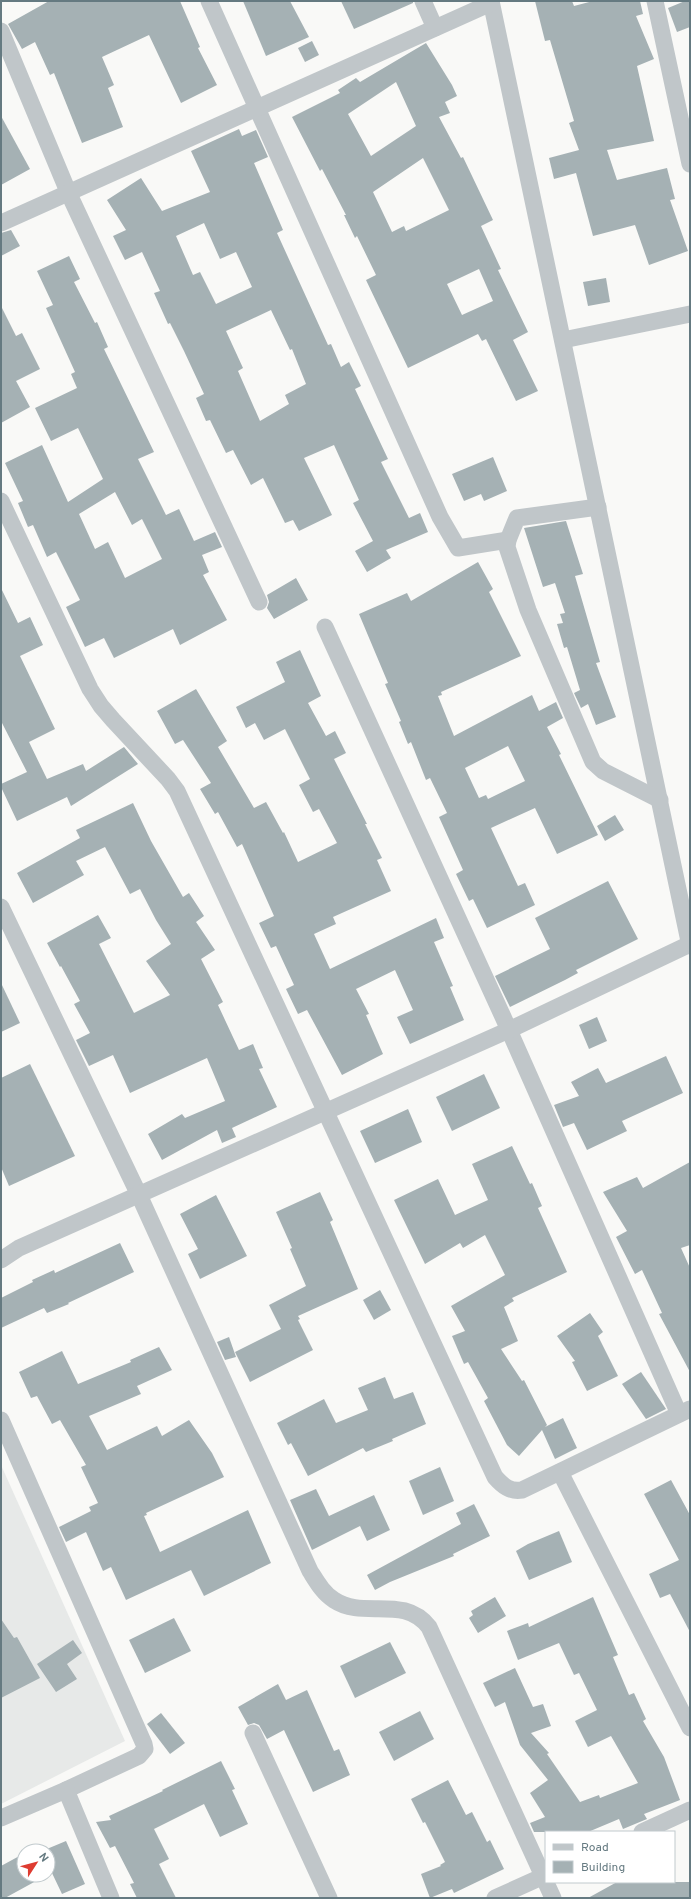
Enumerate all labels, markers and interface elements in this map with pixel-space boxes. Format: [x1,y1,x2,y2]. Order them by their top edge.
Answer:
legend [545,1831,675,1883]
text: Road [581,1840,609,1856]
north arrow [16,1843,56,1883]
text: N [35,1850,51,1865]
text: Building [581,1860,625,1876]

